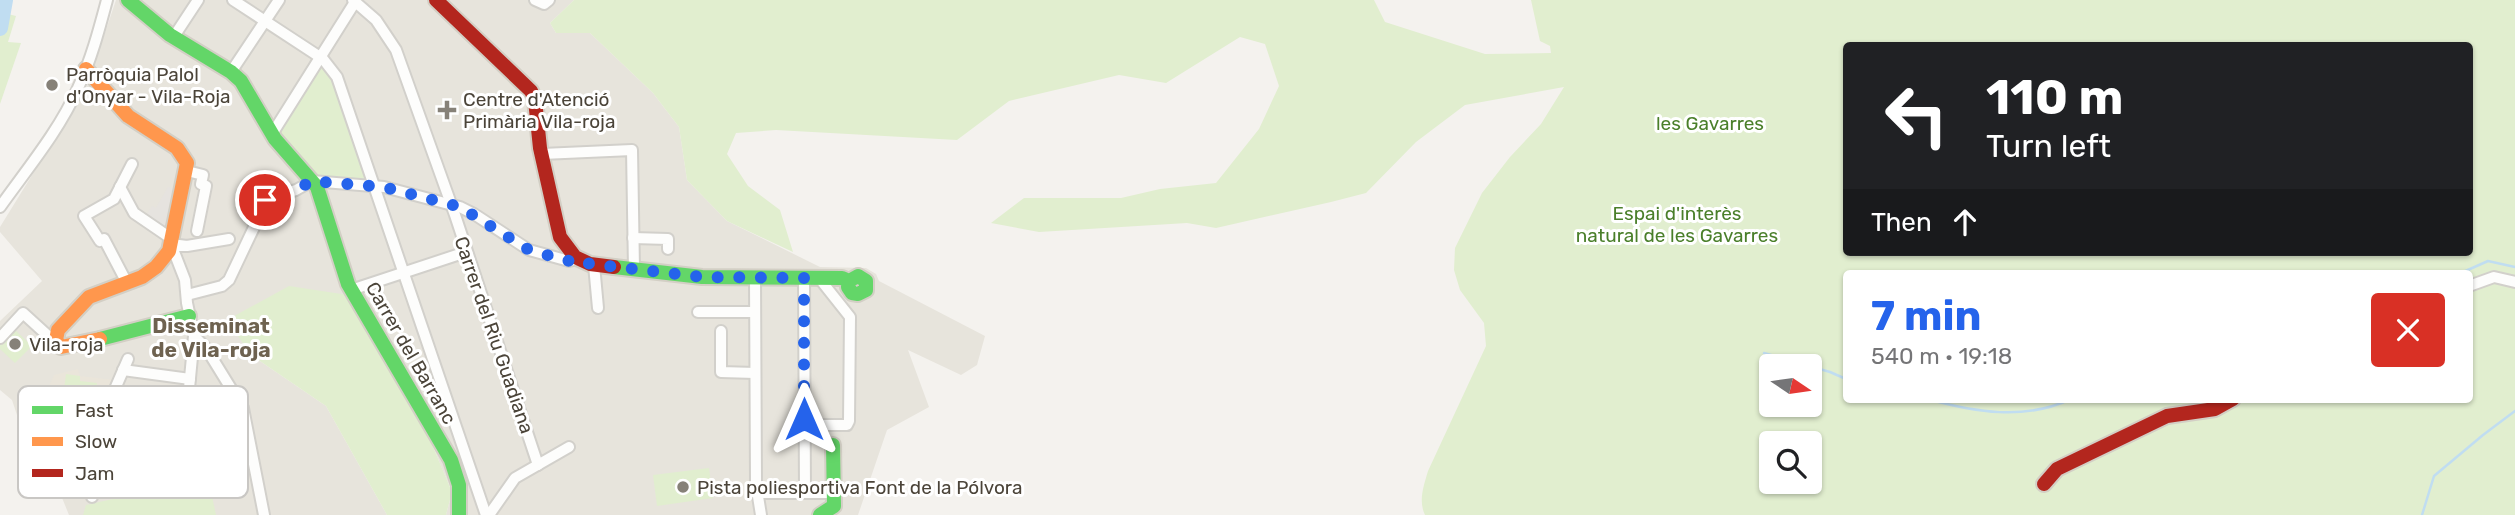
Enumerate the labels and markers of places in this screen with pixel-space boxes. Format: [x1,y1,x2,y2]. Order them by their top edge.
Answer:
place label: Parròquia Palol d'Onyar - Vila-Roja [66,63,231,108]
marker: Parròquia Palol d'Onyar - Vila-Roja [44,77,60,93]
place label: Centre d'Atenció Primària Vila-roja [463,88,615,133]
marker: Centre d'Atenció Primària Vila-roja [437,100,457,120]
pin [235,170,295,230]
place label: Vila-roja [29,333,104,356]
marker: Vila-roja [7,336,23,352]
place label: Pista poliesportiva Font de la Pólvora [697,476,1022,499]
marker: Pista poliesportiva Font de la Pólvora [675,479,691,495]

